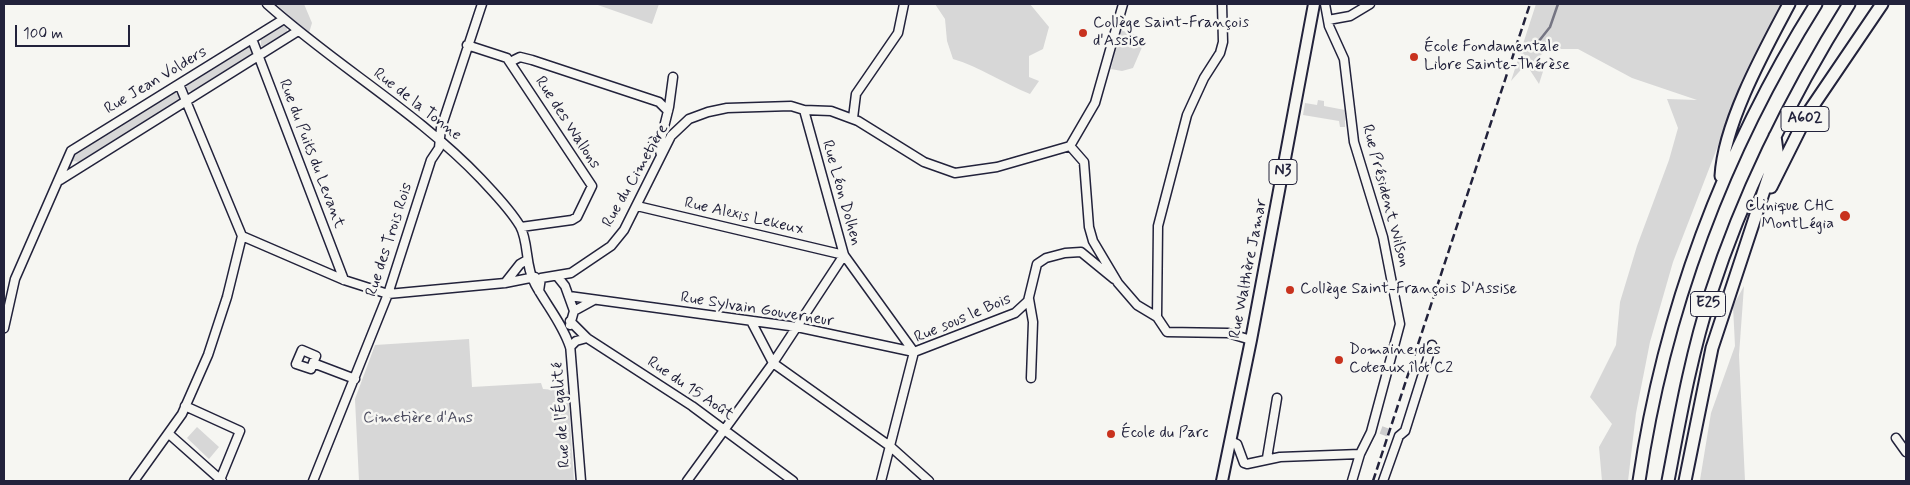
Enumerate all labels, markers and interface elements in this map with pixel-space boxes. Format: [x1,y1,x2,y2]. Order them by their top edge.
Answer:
place label: Collège Saint-François d'Assise [1093,14,1249,52]
scale bar [18,15,132,47]
text: 100 m [23,24,63,44]
marker: Collège Saint-François d'Assise [1077,27,1089,39]
place label: École Fondamentale Libre Sainte-Thérèse [1424,38,1570,76]
street label: Rue Jean Volders [101,43,211,119]
marker: École Fondamentale Libre Sainte-Thérèse [1408,51,1420,63]
street label: Rue de la Tonne [369,65,465,145]
street label: Rue des Wallons [530,73,604,173]
street label: Rue du Puits du Levant [274,77,348,231]
road number: A602 [1781,106,1829,132]
street label: Rue du Cimetière [599,121,673,231]
street label: Rue Président Wilson [1357,123,1413,269]
street label: Rue Léon Dolhen [817,138,865,248]
road number: N3 [1269,160,1297,184]
street label: Rue des Trois Rois [363,181,417,299]
street label: Rue Alexis Lekeux [682,194,806,240]
place label: Clinique CHC MontLégia [1745,197,1834,235]
street label: Rue Walthère Jamar [1226,198,1272,340]
marker: Clinique CHC MontLégia [1838,209,1852,223]
place label: Collège Saint-François D'Assise [1300,280,1517,300]
marker: Collège Saint-François D'Assise [1284,284,1296,296]
street label: Rue Sylvain Gouverneur [679,288,835,332]
street label: Rue sous le Bois [912,290,1014,348]
road number: E25 [1690,292,1726,316]
place label: Domaine des Coteaux îlot C2 [1349,341,1453,379]
street label: Rue du 15 Août [643,353,737,425]
marker: Domaine des Coteaux îlot C2 [1333,354,1345,366]
street label: Rue de l'Égalité [549,362,575,468]
park label: Cimetière d'Ans [363,409,473,429]
place label: École du Parc [1121,424,1209,444]
marker: École du Parc [1105,428,1117,440]

